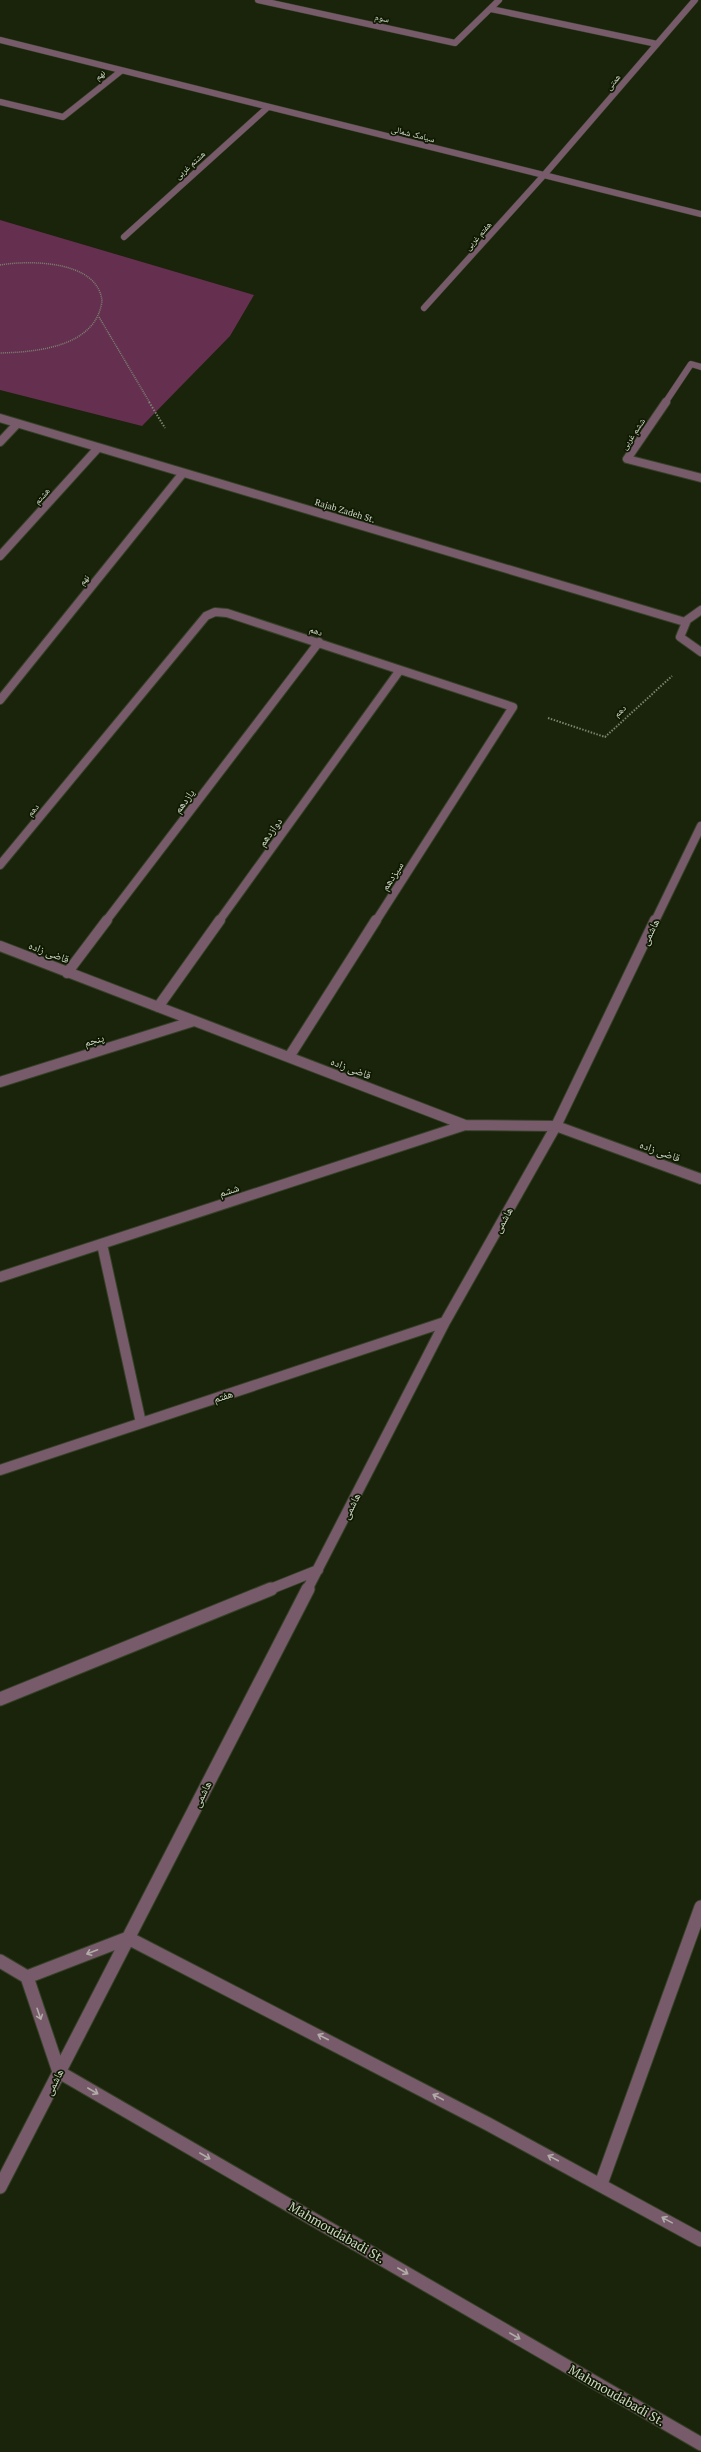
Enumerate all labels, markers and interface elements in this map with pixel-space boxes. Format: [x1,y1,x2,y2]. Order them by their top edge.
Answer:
street label: سوم [373,11,390,26]
street label: نهم [92,67,108,83]
street label: همتی [603,71,624,93]
street label: سیامک شمالی [390,123,436,145]
street label: هشتم غربی [172,148,208,182]
street label: هفتم غربی [462,219,494,253]
street label: ششم غربی [618,416,648,452]
street label: هشتم [31,485,53,507]
street label: Rajab Zadeh St. [313,496,377,526]
street label: نهم [76,572,92,588]
street label: دهم [308,623,324,639]
street label: دهم [611,702,629,720]
street label: یازدهم [170,786,199,817]
street label: دهم [24,801,42,819]
street label: دوازدهم [255,814,286,850]
street label: سیزدهم [378,859,407,894]
street label: هاشمی [638,916,663,948]
street label: قاضی زاده [27,938,72,966]
street label: پنجم [82,1030,106,1051]
street label: قاضی زاده [329,1054,374,1082]
street label: قاضی زاده [638,1137,683,1165]
street label: ششم [217,1180,241,1201]
street label: هاشمی [490,1204,516,1236]
street label: هفتم [212,1386,235,1407]
street label: هاشمی [338,1490,364,1522]
street label: هاشمی [189,1778,215,1810]
one-way arrow [86,1949,98,1957]
one-way arrow [36,2007,44,2019]
one-way arrow [317,2033,329,2040]
street label: هاشمی [41,2066,67,2098]
one-way arrow [87,2088,99,2096]
one-way arrow [432,2093,444,2100]
one-way arrow [199,2153,211,2161]
one-way arrow [547,2154,559,2161]
street label: Mahmoudabadi St. [286,2197,388,2267]
one-way arrow [661,2216,673,2224]
one-way arrow [397,2267,409,2275]
one-way arrow [509,2332,521,2340]
street label: Mahmoudabadi St. [566,2360,668,2430]

